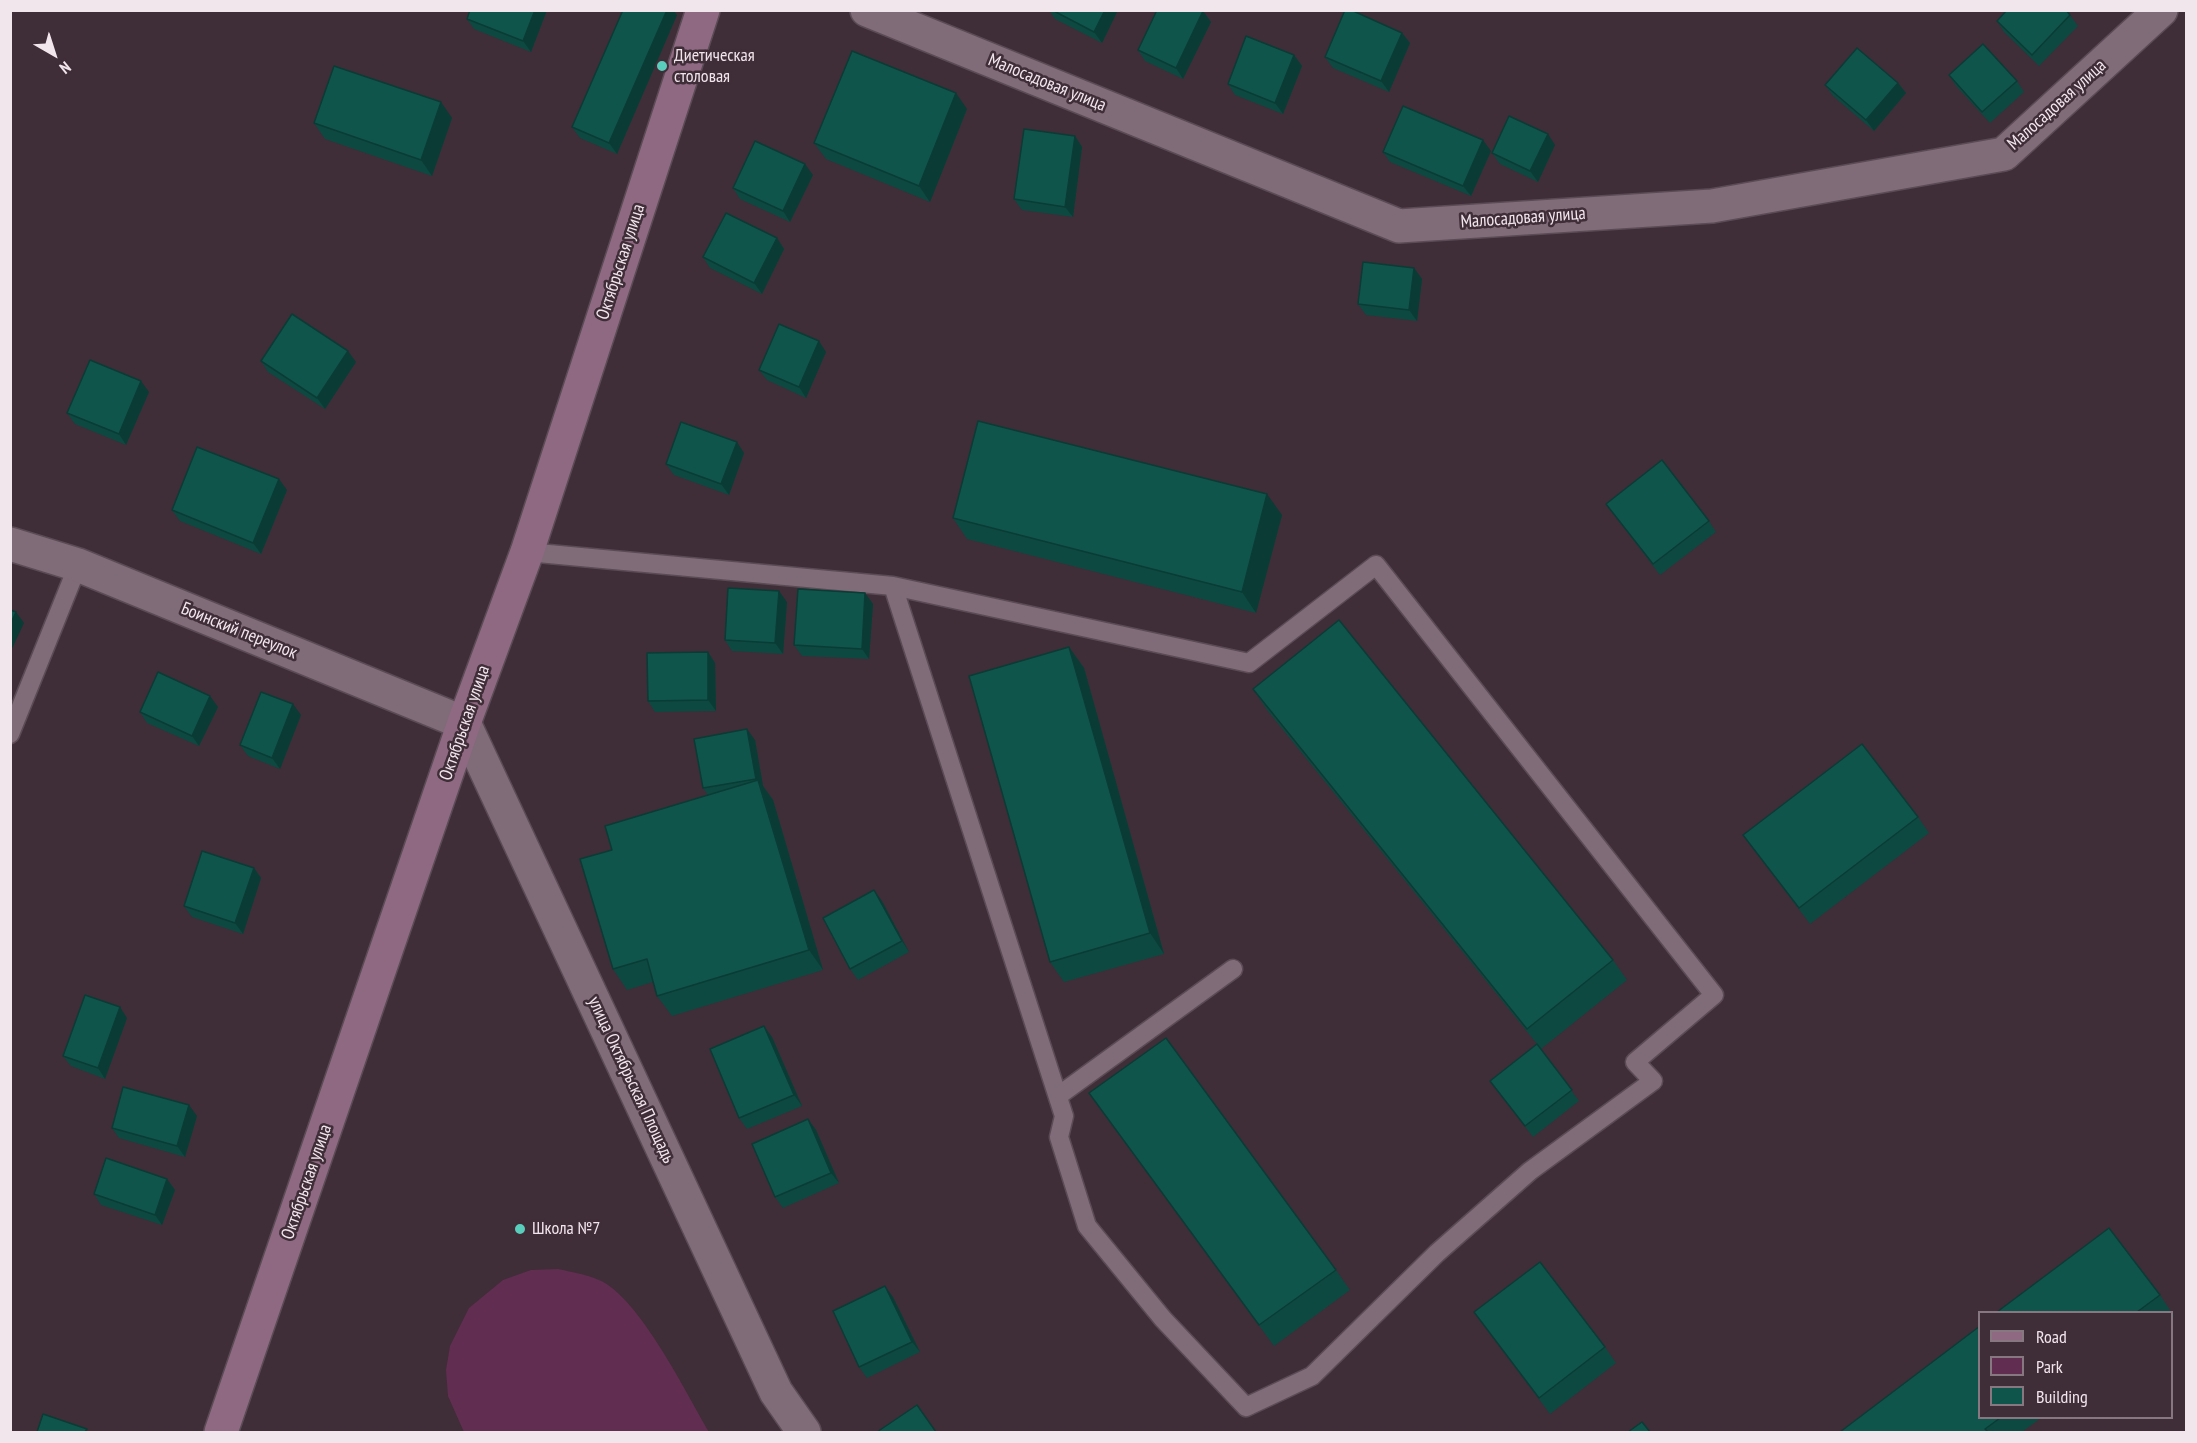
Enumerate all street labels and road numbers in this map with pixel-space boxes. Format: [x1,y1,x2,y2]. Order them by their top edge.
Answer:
street label: Малосадовая улица [985,50,1109,116]
street label: Малосадовая улица [2003,55,2111,155]
street label: Октябрьская улица [592,202,650,322]
street label: Малосадовая улица [1460,203,1586,233]
street label: Боинский переулок [178,598,300,664]
street label: Октябрьская улица [435,663,495,783]
street label: улица Октябрьская Площадь [583,993,679,1167]
street label: Октябрьская улица [277,1122,337,1242]

